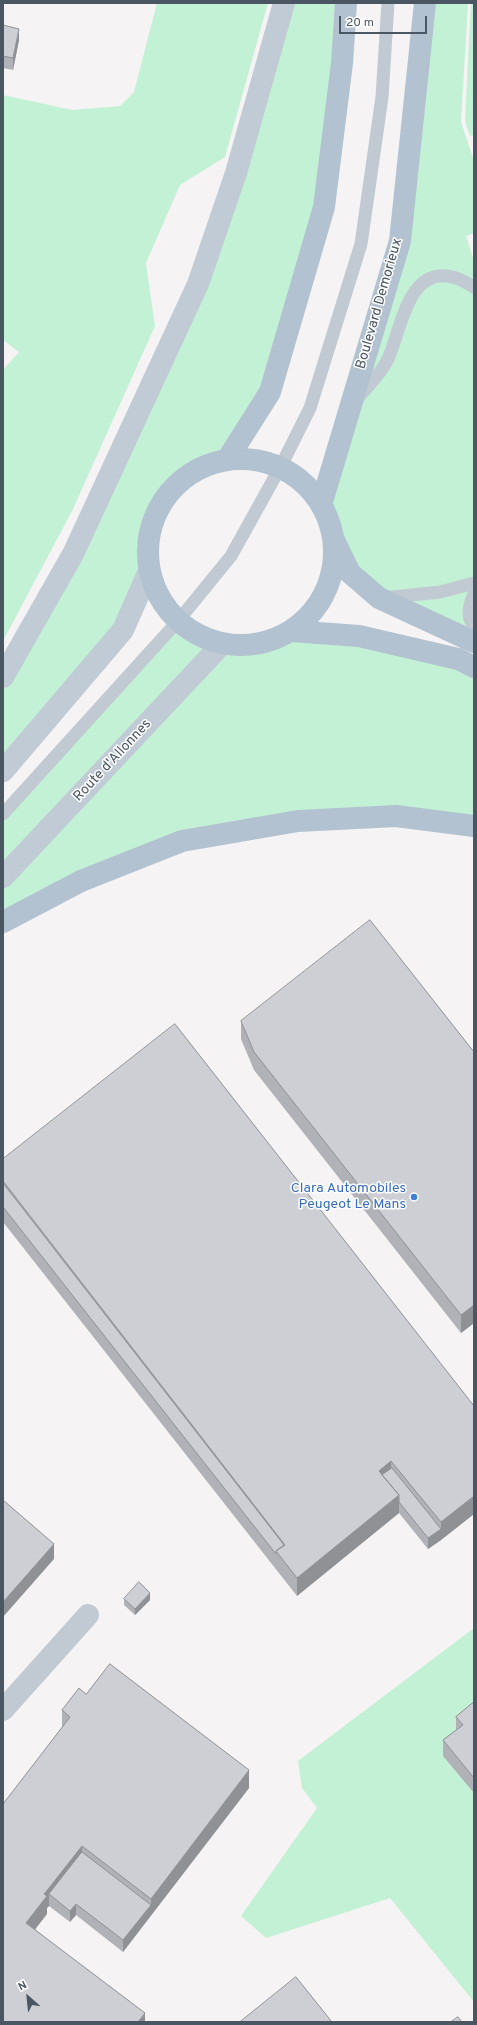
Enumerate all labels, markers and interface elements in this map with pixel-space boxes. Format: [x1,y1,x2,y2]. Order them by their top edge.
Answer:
scale bar [341,8,429,34]
text: 20 m [346,15,374,31]
street label: Boulevard Demorieux [353,237,407,371]
street label: Route d'Allonnes [71,716,155,806]
place label: Clara Automobiles Peugeot Le Mans [291,1181,406,1214]
marker: Clara Automobiles Peugeot Le Mans [409,1192,419,1202]
north arrow [8,1977,48,2017]
text: N [16,1978,29,1994]

